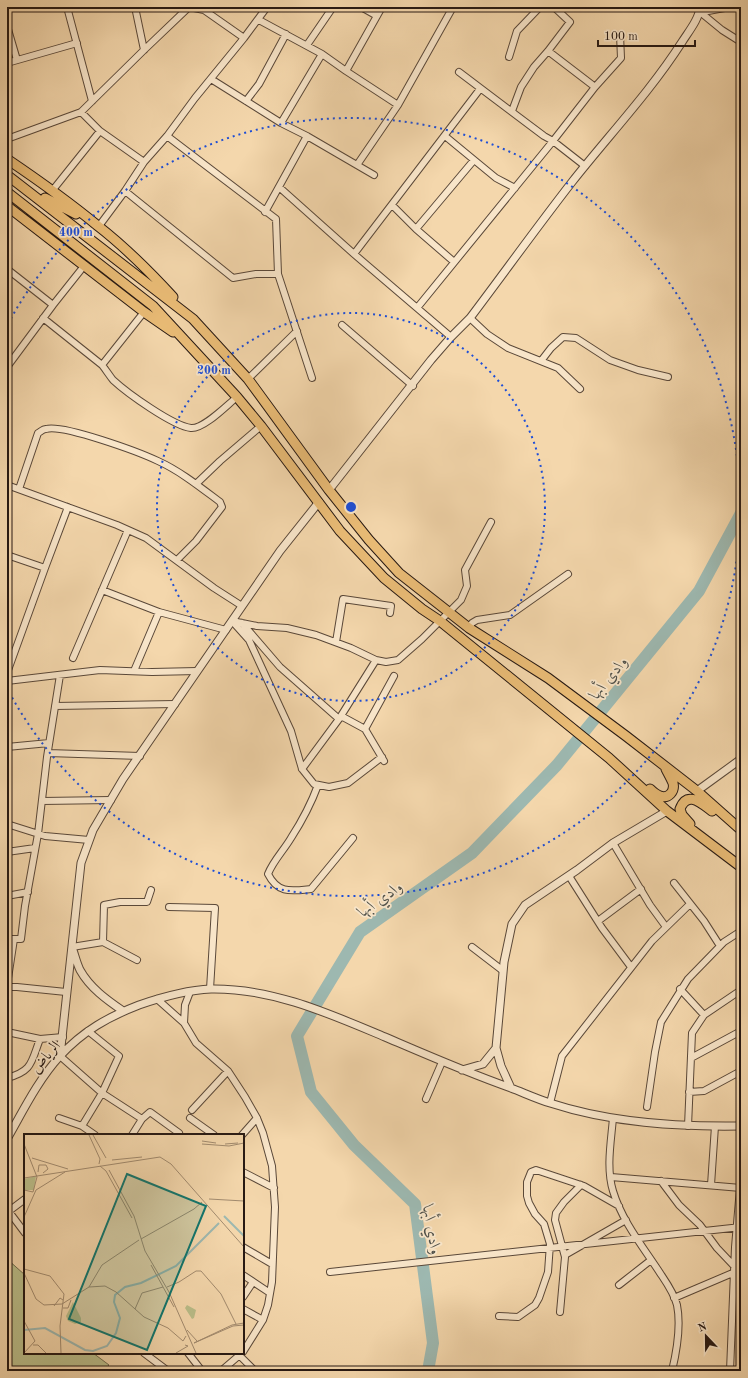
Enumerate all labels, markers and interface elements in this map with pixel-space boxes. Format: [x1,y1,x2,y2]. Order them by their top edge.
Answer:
scale bar [598,22,695,48]
text: 100 m [604,31,638,43]
text: 400 m [59,227,93,239]
text: 200 m [197,365,231,377]
centre of rings [344,500,358,514]
water label: وادي أبها [583,651,634,706]
water label: وادي أبها [352,875,408,924]
street label: الرياض [28,1038,64,1077]
inset map [24,1134,244,1354]
water label: وادي أبها [416,1202,448,1257]
north arrow [686,1316,726,1356]
text: N [697,1321,709,1335]

